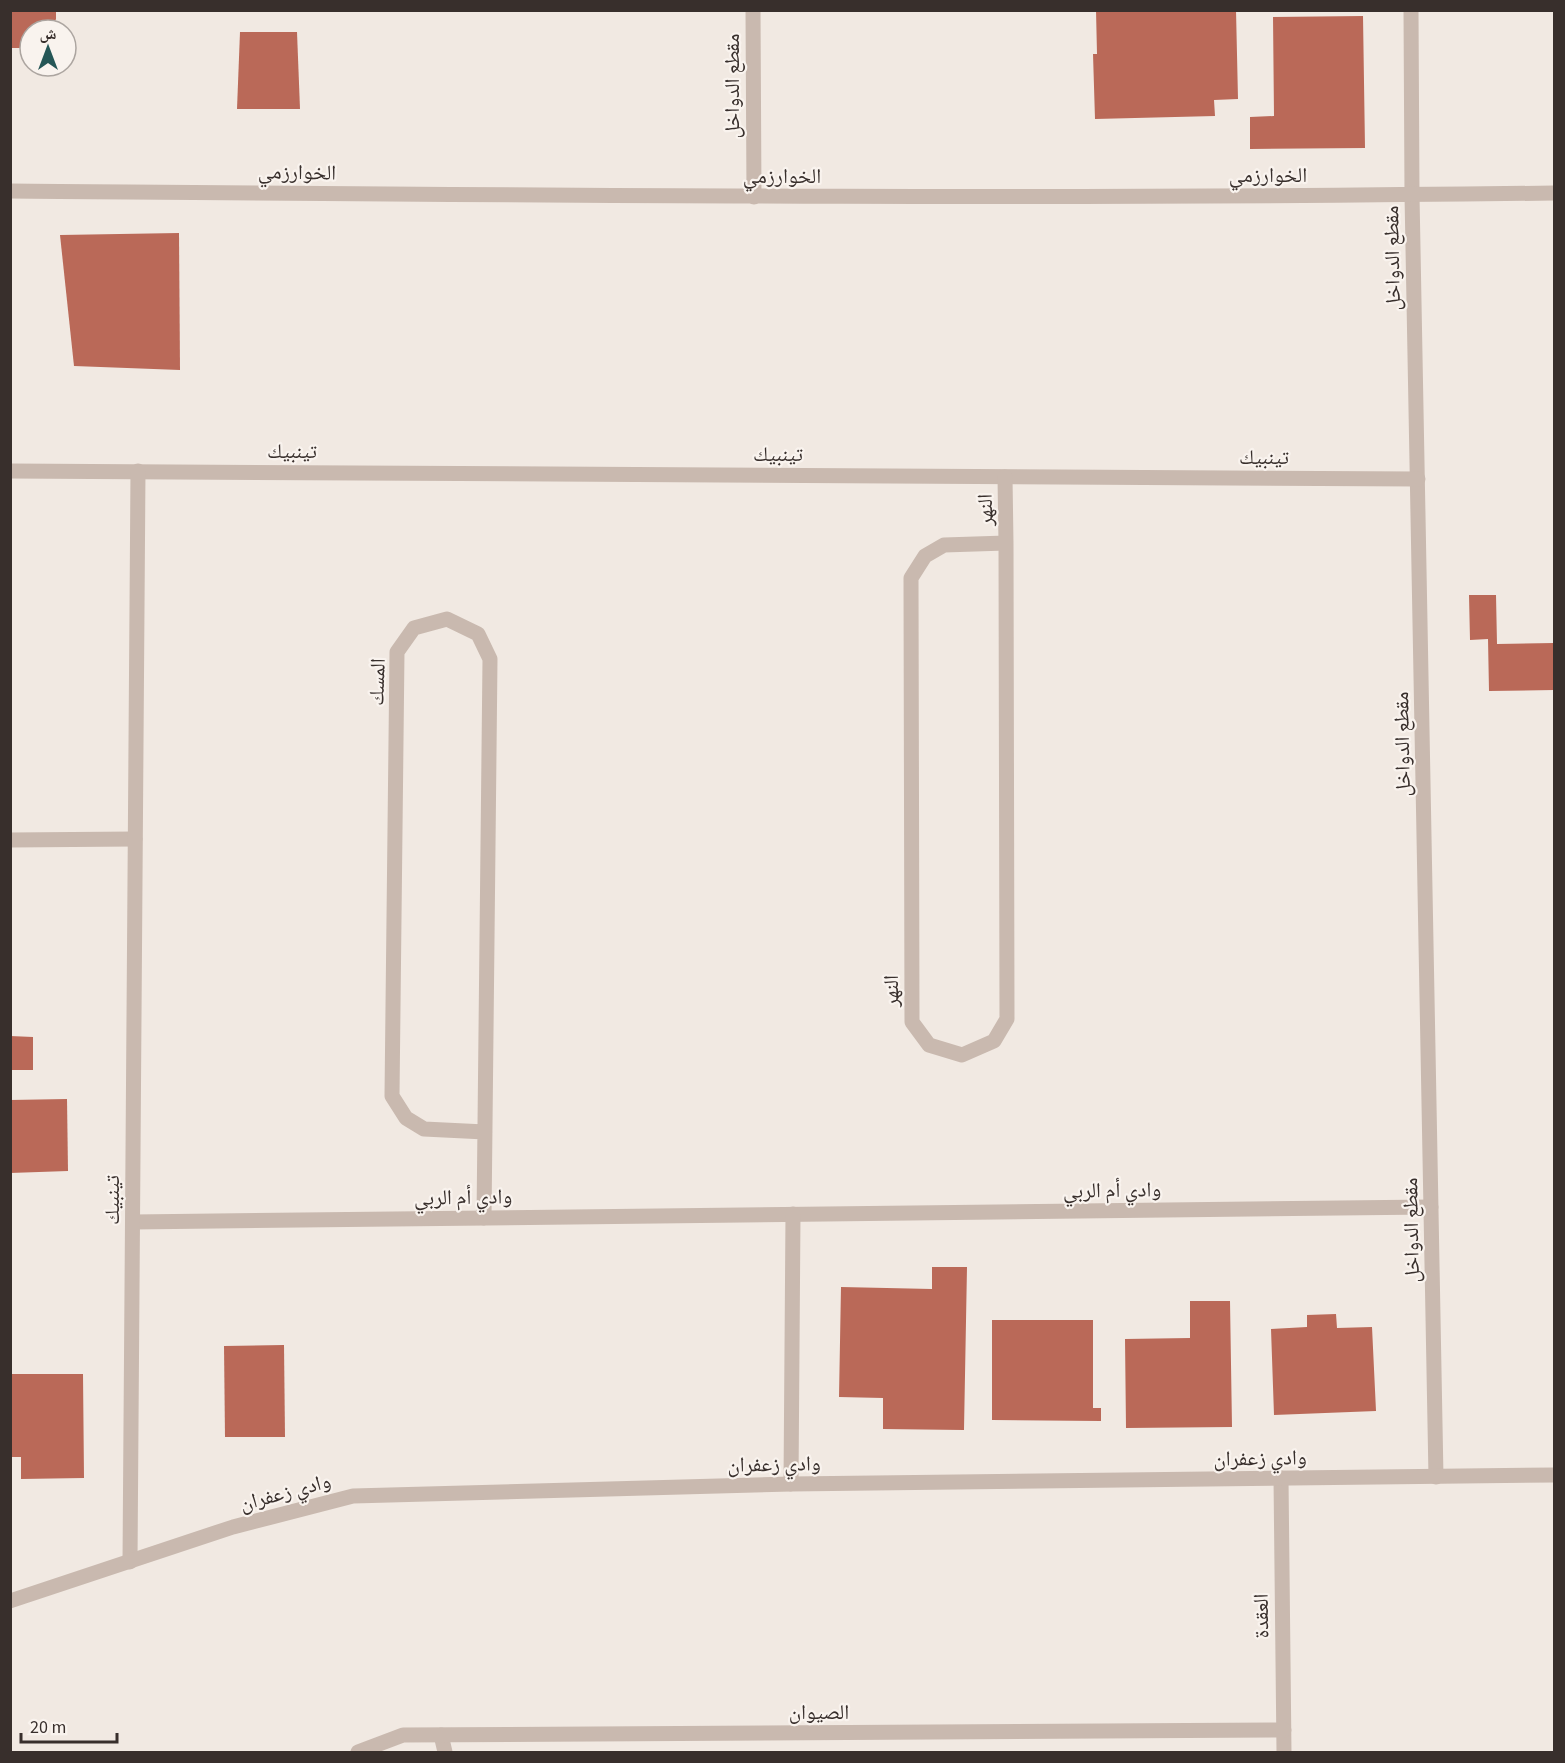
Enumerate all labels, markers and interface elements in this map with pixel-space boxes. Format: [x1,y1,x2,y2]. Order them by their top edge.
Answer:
north arrow [18,18,78,78]
text: ش [40,23,57,45]
street label: مقطع الدواخل [717,33,747,139]
street label: الخوارزمي [257,156,336,189]
street label: الخوارزمي [1229,160,1307,191]
street label: الخوارزمي [743,161,821,192]
street label: مقطع الدواخل [1376,205,1408,311]
street label: تينبيك [267,436,317,466]
street label: تينبيك [753,439,803,469]
street label: تينبيك [1239,442,1289,472]
street label: النهر [970,494,1000,527]
street label: المسك [361,658,393,706]
street label: مقطع الدواخل [1386,691,1418,797]
street label: النهر [876,975,906,1008]
street label: وادي أم الربي [1063,1174,1161,1207]
street label: تينبيك [97,1175,127,1225]
street label: مقطع الدواخل [1395,1177,1427,1283]
street label: وادي أم الربي [414,1181,512,1214]
street label: وادي زعفران [1213,1442,1307,1475]
street label: وادي زعفران [727,1448,821,1481]
street label: وادي زعفران [236,1465,334,1520]
street label: العقدة [1246,1593,1276,1639]
street label: الصيوان [789,1697,849,1727]
scale bar [21,1706,117,1744]
text: 20 m [30,1715,66,1740]

